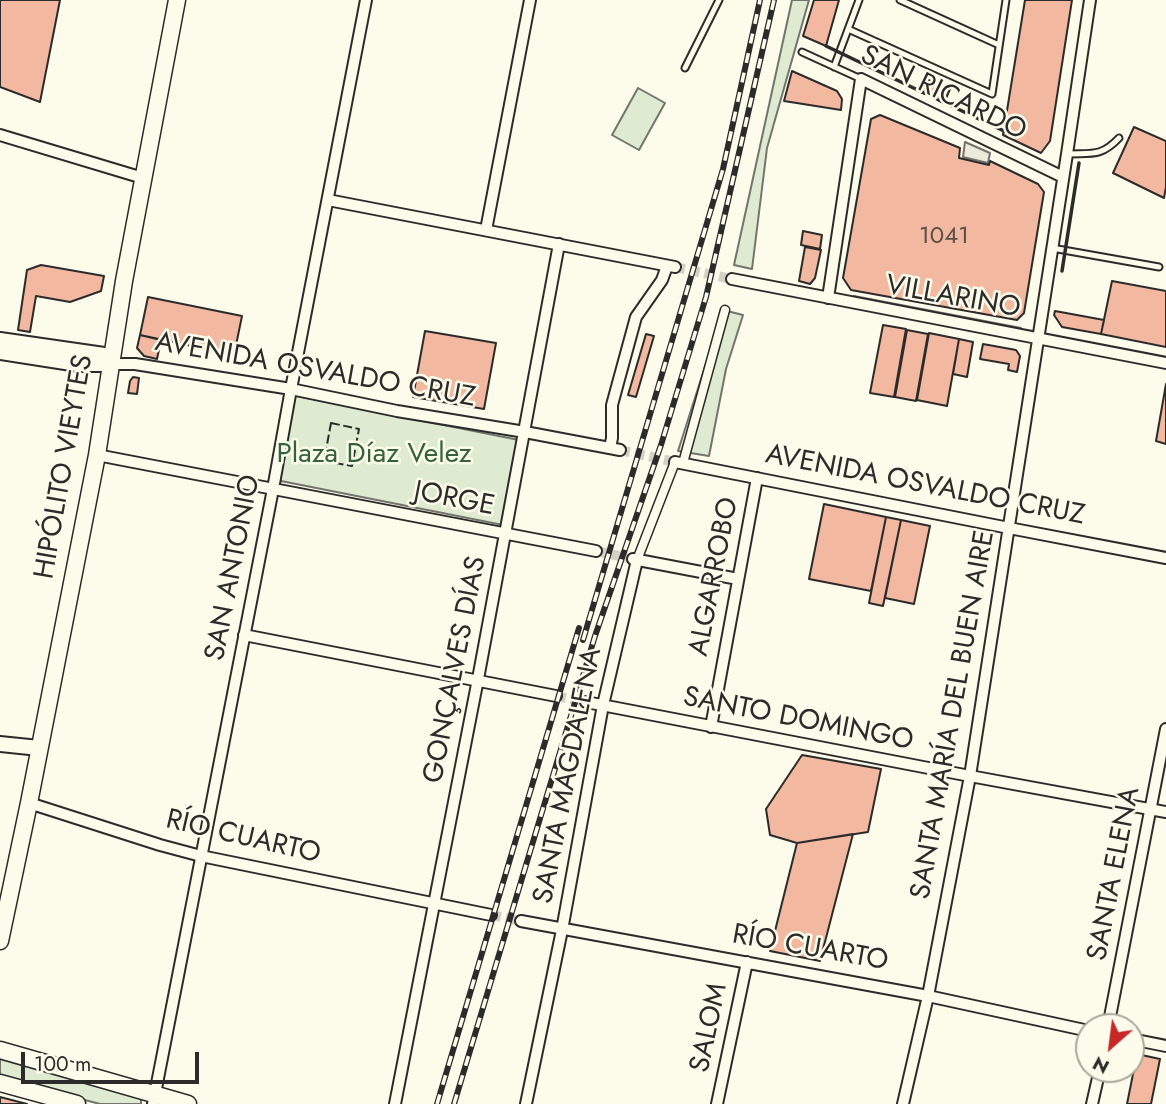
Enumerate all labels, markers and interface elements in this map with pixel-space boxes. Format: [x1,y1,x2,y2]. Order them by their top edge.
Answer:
street label: SAN RICARDO [854,39,1032,149]
house number: 1041 [919,223,969,251]
street label: VILLARINO [883,270,1023,326]
street label: AVENIDA OSVALDO CRUZ [152,326,478,416]
street label: HIPÓLITO VIEYTES [29,352,101,582]
park label: Plaza Díaz Velez [276,438,472,472]
street label: AVENIDA OSVALDO CRUZ [762,439,1088,533]
street label: SAN ANTONIO [200,472,268,664]
street label: JORGE [411,476,497,524]
street label: ALGARROBO [683,495,747,659]
street label: SANTA MARÍA DEL BUEN AIRE [905,528,1003,902]
street label: GONÇALVES DÍAS [418,554,494,786]
street label: SANTA MAGDALENA [528,645,610,907]
street label: SANTO DOMINGO [680,681,916,759]
street label: SANTA ELENA [1082,784,1148,964]
street label: RÍO CUARTO [162,804,324,872]
street label: RÍO CUARTO [729,919,891,979]
street label: SALOM [684,980,736,1076]
north arrow [1075,1013,1145,1083]
scale bar [24,1038,203,1082]
text: 100 m [34,1049,91,1079]
text: N [1088,1050,1114,1081]

